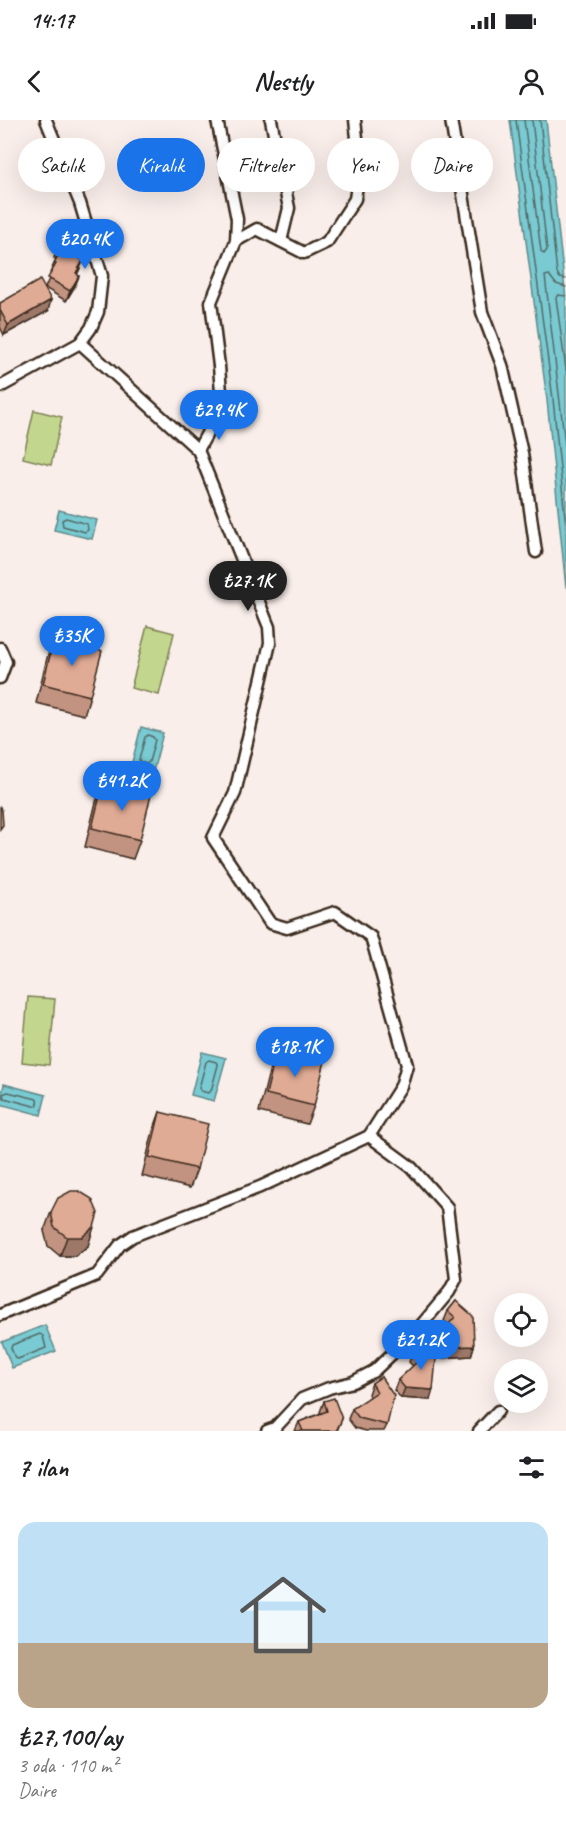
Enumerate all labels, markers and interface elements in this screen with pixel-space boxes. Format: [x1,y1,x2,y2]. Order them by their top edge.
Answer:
text: 14:17 [30,7,74,35]
text: Nestly [254,64,312,98]
icon: back [18,65,51,98]
icon: person [515,65,548,98]
chip: Satılık [18,138,105,192]
chip: Kiralık [117,138,205,192]
chip: Filtreler [217,138,315,192]
chip: Yeni [327,138,399,192]
chip: Daire [411,138,493,192]
pin: ₺20.4K [36,219,134,270]
text: ₺20.4K [60,226,110,251]
pin: ₺29.4K [170,390,268,441]
text: ₺29.4K [194,397,244,422]
pin: ₺27.1K [199,561,297,612]
text: ₺27.1K [223,568,273,593]
pin: ₺35K [36,616,108,667]
text: ₺35K [54,623,90,648]
pin: ₺41.2K [73,761,171,812]
text: ₺41.2K [97,768,147,793]
pin: ₺18.1K [246,1027,344,1078]
text: ₺18.1K [270,1034,320,1059]
map controls [494,1293,548,1413]
button: locate [494,1293,548,1347]
pin: ₺21.2K [372,1320,470,1371]
text: ₺21.2K [396,1327,446,1352]
button: layers [494,1359,548,1413]
text: 7 ilan [18,1451,68,1484]
icon: filters [515,1451,548,1484]
icon: home [229,1561,337,1669]
text: ₺27,100/ay [18,1720,122,1753]
text: 3 oda · 110 m² [18,1753,118,1778]
text: Daire [18,1778,56,1803]

